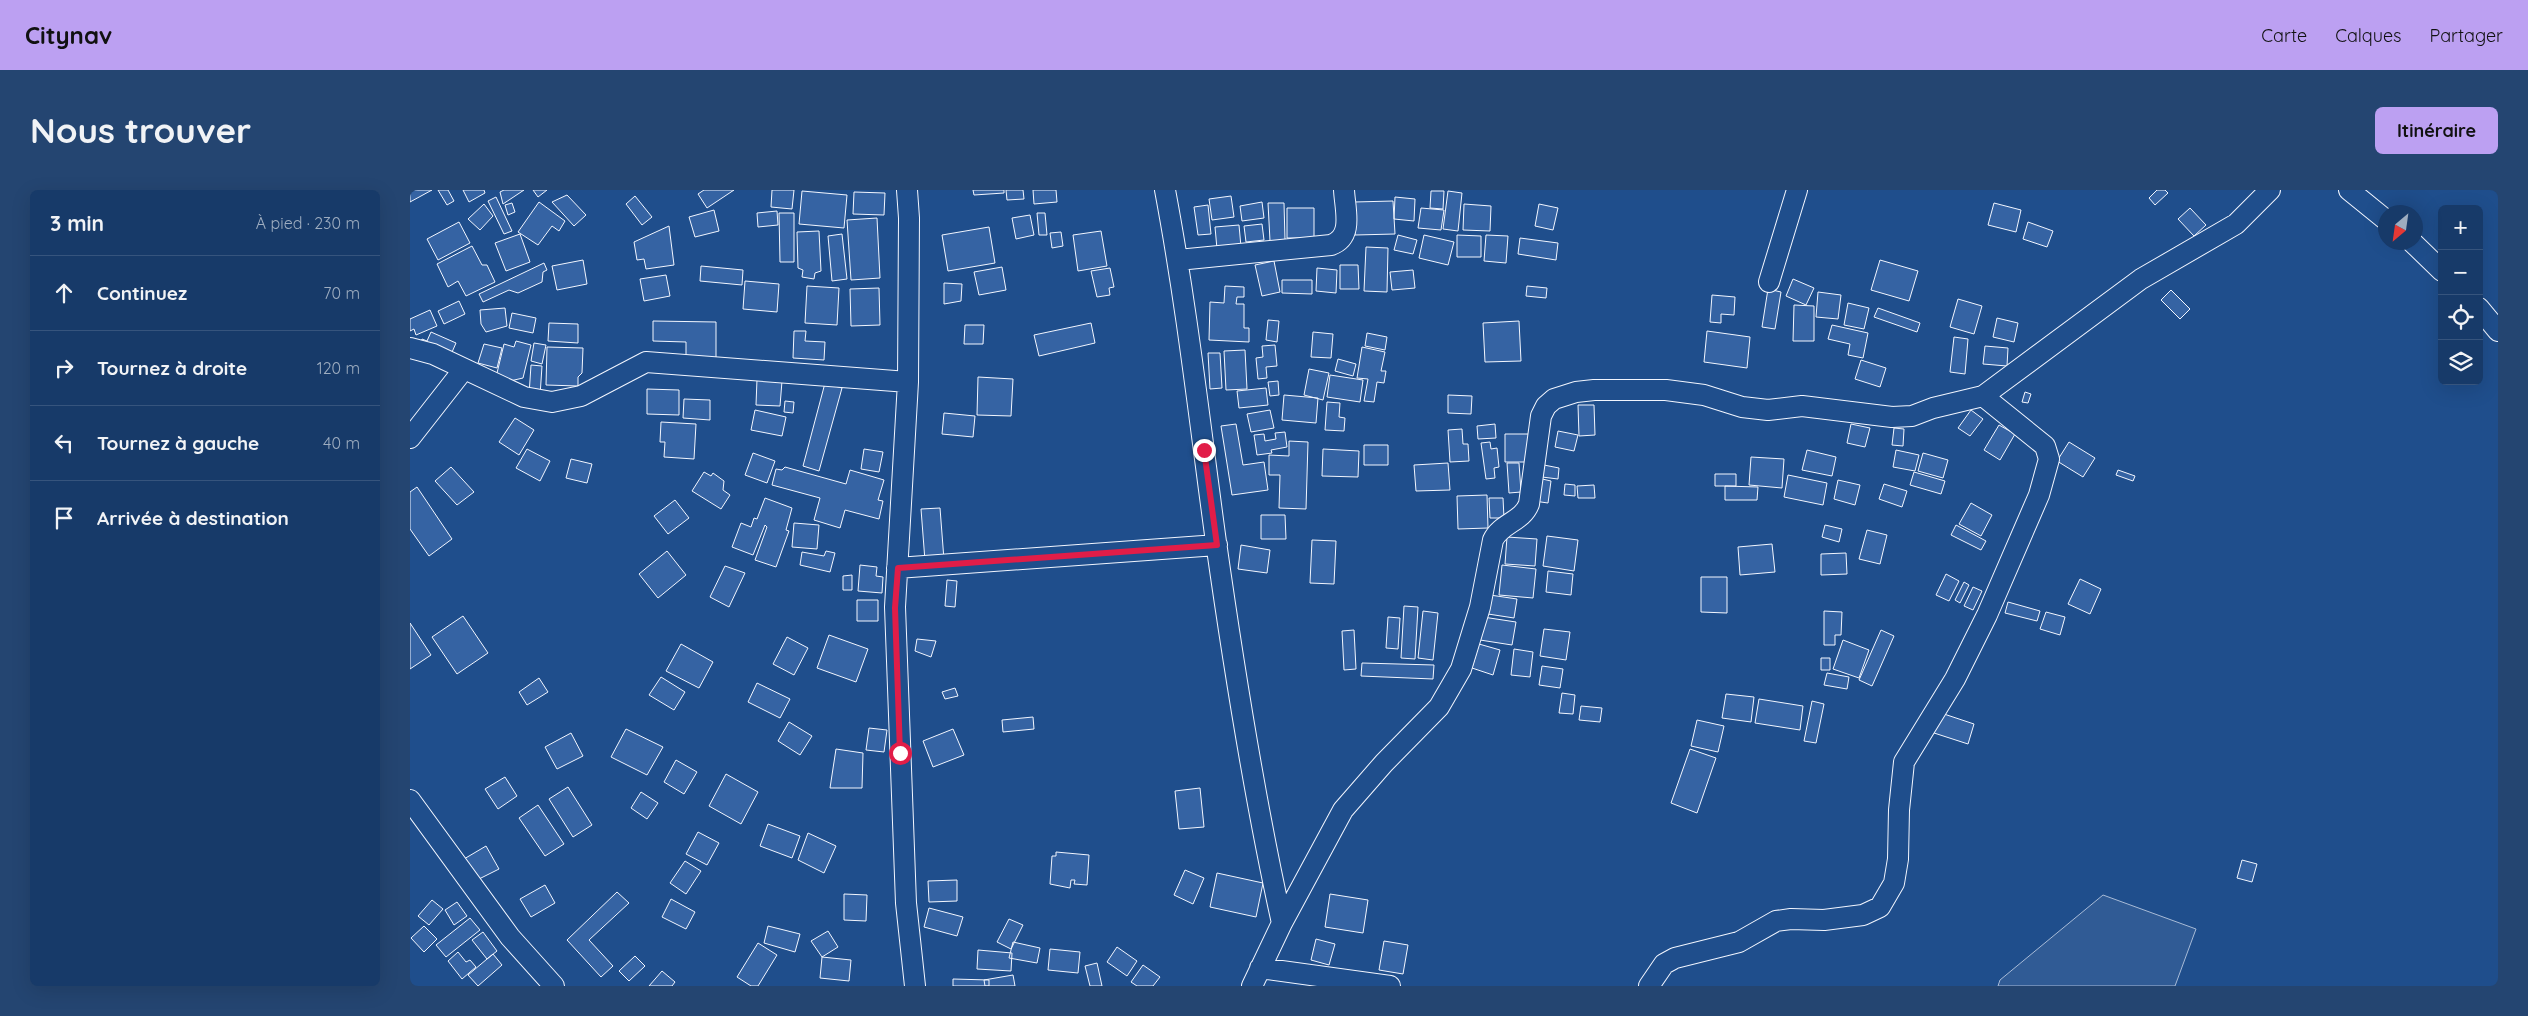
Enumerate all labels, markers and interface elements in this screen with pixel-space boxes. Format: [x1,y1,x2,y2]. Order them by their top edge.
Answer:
text: Citynav [25,20,112,50]
text: Carte [2261,24,2307,47]
text: Calques [2335,24,2402,47]
text: Partager [2430,24,2503,47]
button: Itinéraire [2375,107,2498,154]
text: Nous trouver [30,108,251,152]
north arrow [2378,205,2423,250]
map controls [2438,205,2483,385]
button: + [2438,205,2483,250]
text: 3 min [50,210,104,236]
text: À pied · 230 m [256,213,360,233]
button: − [2438,250,2483,295]
icon: ahead [50,279,78,307]
text: Continuez [97,281,187,305]
text: 70 m [323,283,360,303]
button: locate [2438,295,2483,340]
button: layers [2438,340,2483,385]
icon: right [50,354,78,382]
text: Tournez à droite [97,356,247,380]
text: 120 m [317,358,360,378]
icon: left [50,429,78,457]
text: Tournez à gauche [97,431,259,455]
text: 40 m [323,433,360,453]
route end [1193,439,1216,462]
icon: arrive [50,504,78,532]
text: Arrivée à destination [97,506,289,530]
route start [889,742,912,765]

